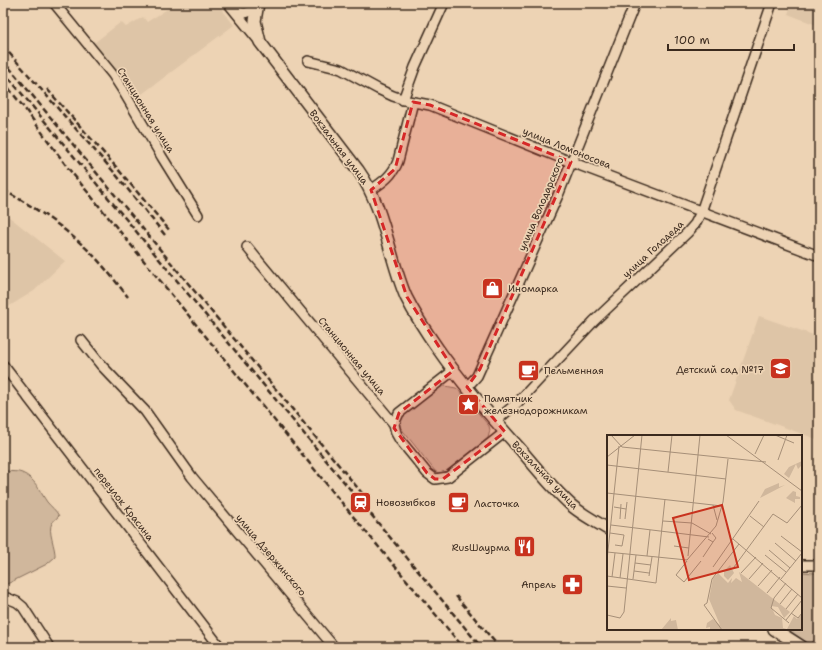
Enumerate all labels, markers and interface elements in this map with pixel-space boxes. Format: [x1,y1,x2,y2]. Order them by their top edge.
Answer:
scale bar [668,26,794,52]
text: 100 m [674,32,710,48]
street label: Станционная улица [115,65,178,156]
street label: Вокзальная улица [307,107,372,188]
street label: улица Ломоносова [521,124,614,172]
street label: улица Володарского [515,155,567,253]
street label: улица Голодеда [620,217,687,281]
shop icon: Иномарка [480,275,506,301]
place label: Иномарка [508,282,559,295]
street label: Станционная улица [316,314,389,398]
school or university icon: Детский сад №17 [767,356,793,382]
cafe icon: Пельменная [515,357,541,383]
place label: Детский сад №17 [676,363,764,376]
place label: Пельменная [544,364,604,377]
place icon: Памятник железнодорожникам [456,391,482,417]
place label: Памятник железнодорожникам [484,392,588,417]
inset map [607,435,802,630]
street label: Вокзальная улица [509,438,582,513]
street label: переулок Красина [91,465,157,544]
station icon: Новозыбков [348,489,374,515]
cafe icon: Ласточка [445,490,471,516]
place label: Новозыбков [376,496,435,509]
place label: Ласточка [474,497,520,510]
street label: улица Дзержинского [233,511,309,599]
restaurant icon: RusШаурма [512,534,538,560]
place label: RusШаурма [452,541,511,554]
pharmacy icon: Апрель [559,571,585,597]
place label: Апрель [521,578,556,591]

